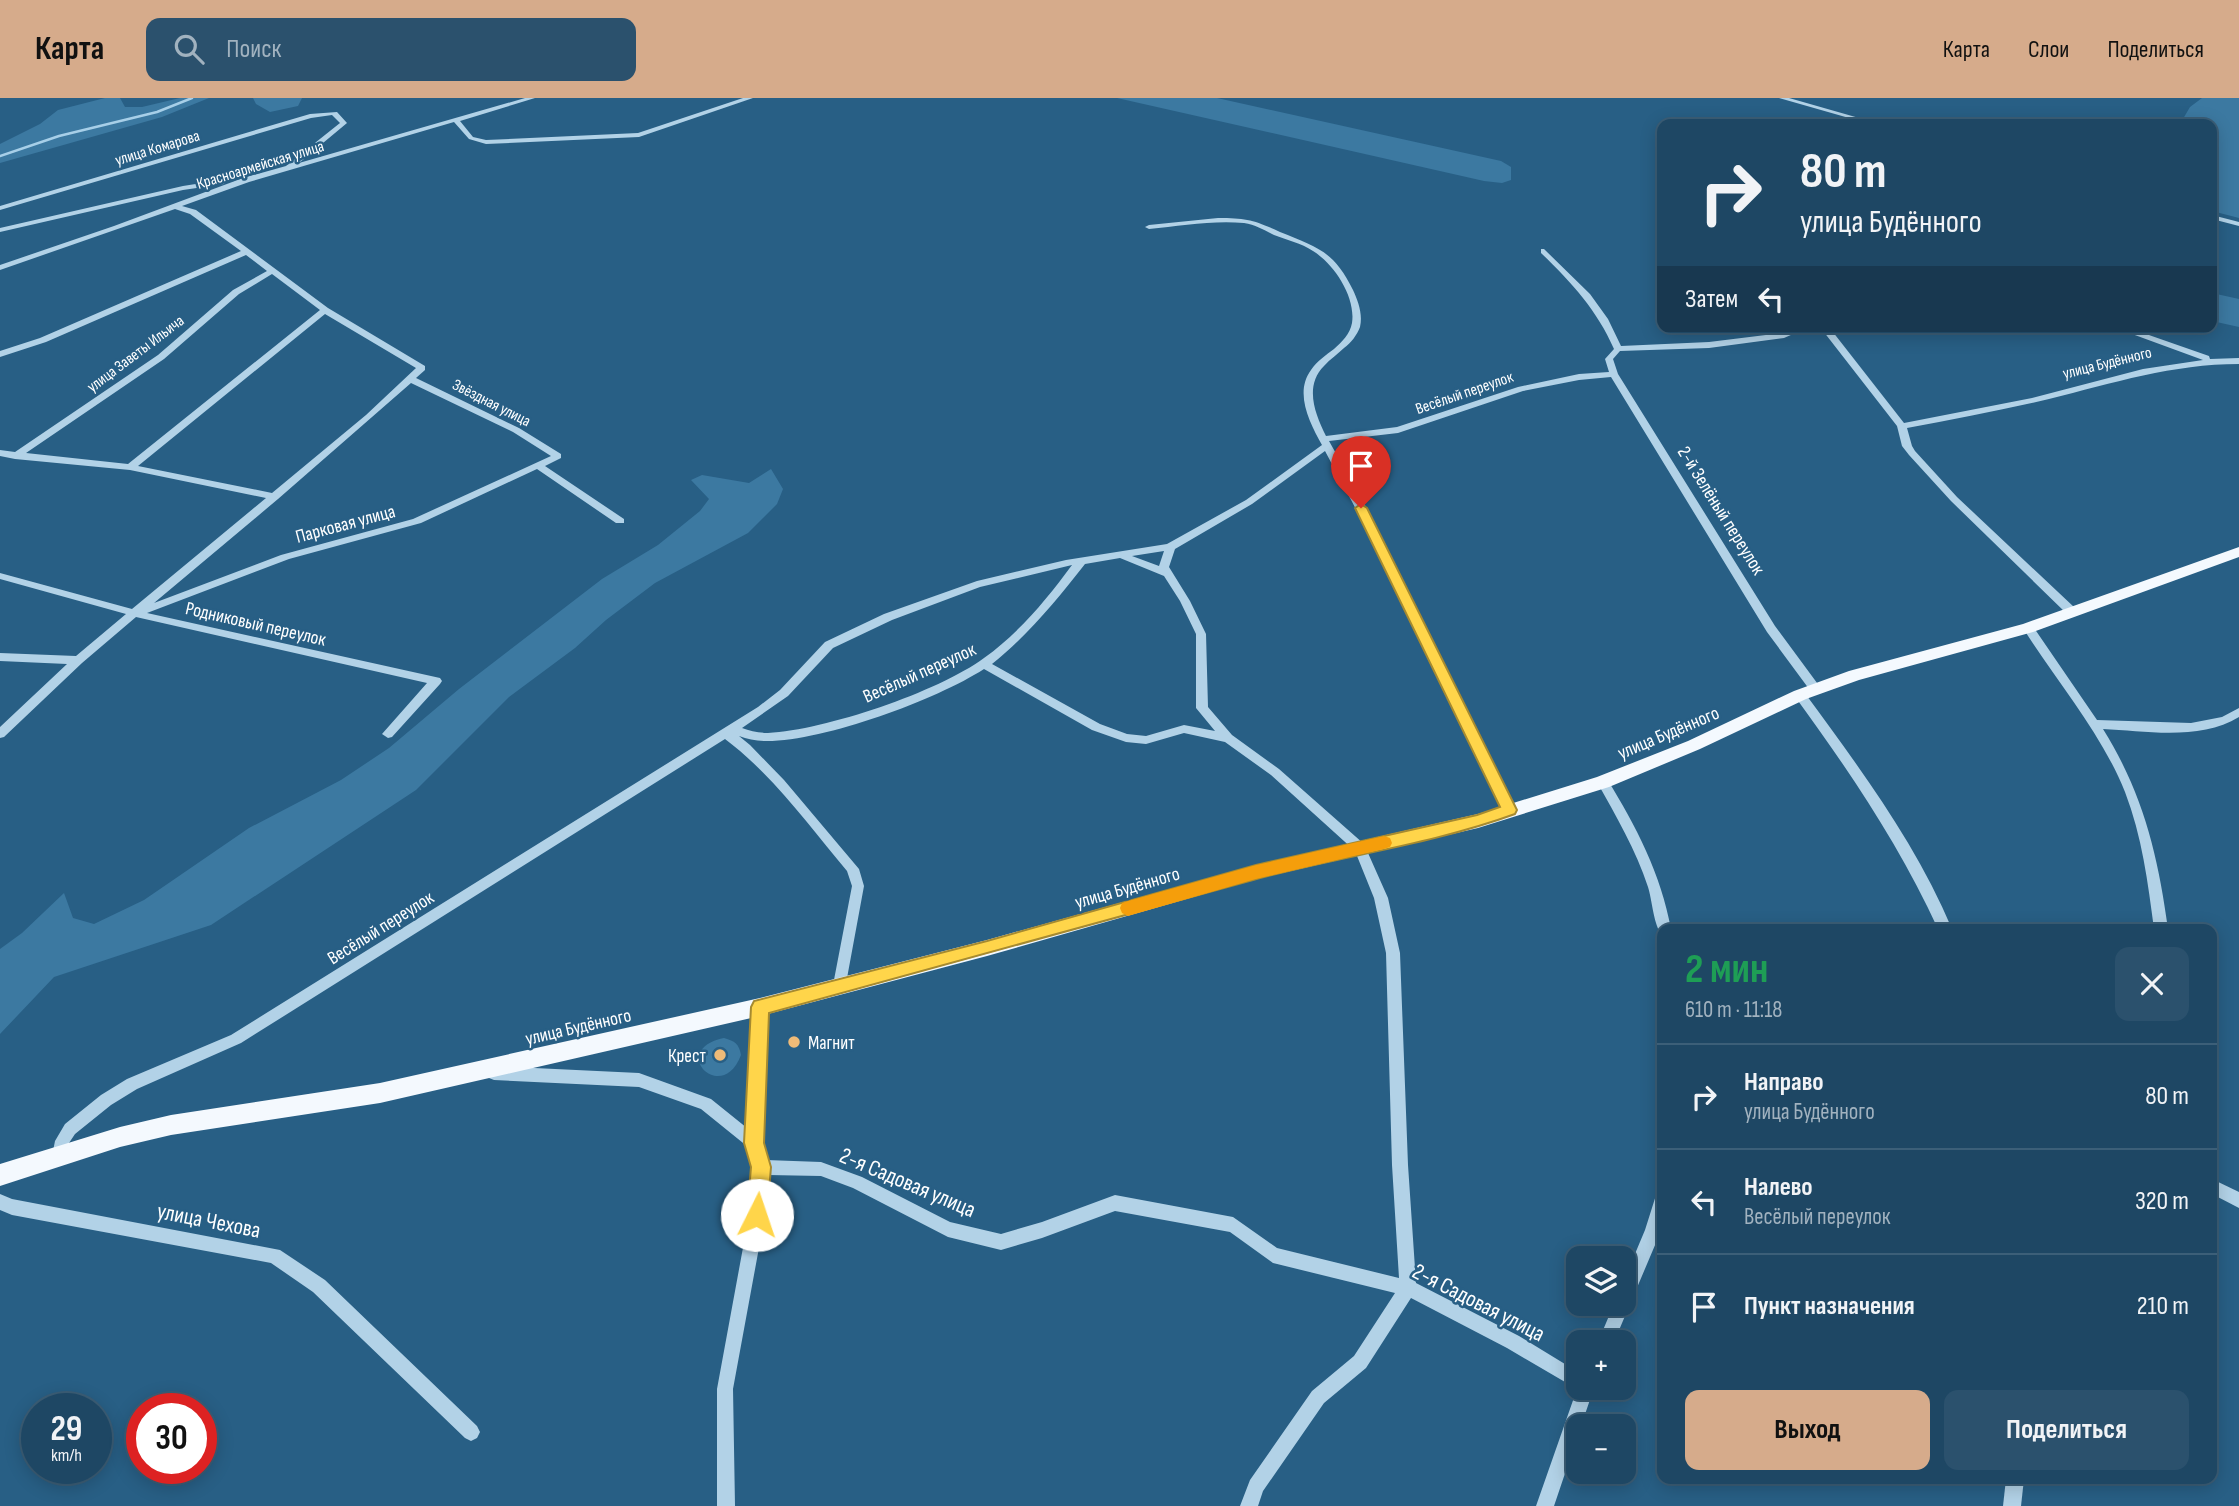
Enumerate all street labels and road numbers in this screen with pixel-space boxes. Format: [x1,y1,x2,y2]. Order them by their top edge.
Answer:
street label: улица Комарова [113,127,202,170]
street label: Красноармейская улица [194,137,326,194]
street label: улица Заветы Ильича [84,312,188,397]
street label: улица Будённого [2061,343,2154,384]
street label: Весёлый переулок [1413,368,1517,419]
street label: Звёздная улица [449,376,534,431]
street label: 2-й Зелёный переулок [1672,442,1770,580]
street label: Парковая улица [293,500,398,549]
street label: Родниковый переулок [183,597,329,652]
street label: Весёлый переулок [860,638,980,708]
street label: улица Будённого [1614,702,1723,765]
street label: улица Будённого [1072,863,1182,914]
street label: Весёлый переулок [323,886,439,970]
street label: улица Будённого [523,1004,634,1051]
street label: 2-я Садовая улица [835,1142,980,1224]
street label: улица Чехова [155,1197,263,1245]
street label: 2-я Садовая улица [1408,1257,1550,1348]

